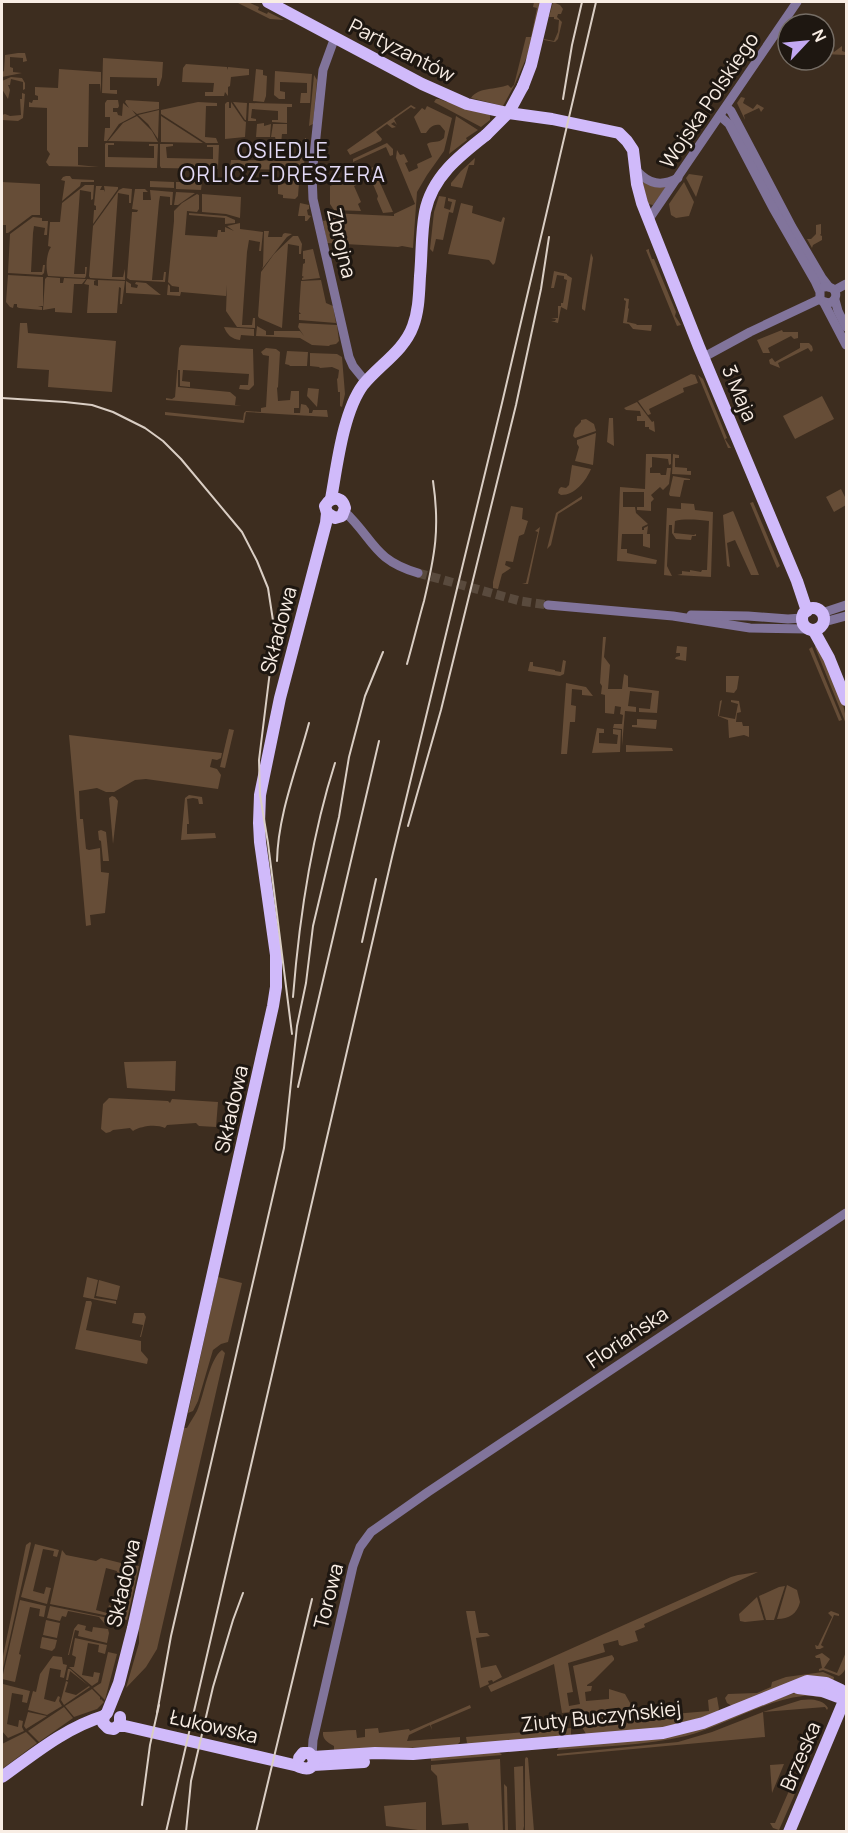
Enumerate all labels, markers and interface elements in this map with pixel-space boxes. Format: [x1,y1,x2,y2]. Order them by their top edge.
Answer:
street label: Partyzantów [344,12,460,88]
north arrow [776,12,836,72]
text: N [807,25,832,45]
street label: Wojska Polskiego [653,26,765,173]
district label: OSIEDLE ORLICZ-DRESZERA [180,136,386,188]
street label: Zbrojna [321,205,363,281]
street label: 3 Maja [716,361,764,425]
street label: Składowa [253,583,303,677]
street label: Składowa [208,1062,254,1156]
street label: Floriańska [581,1300,673,1374]
street label: Składowa [100,1536,146,1630]
street label: Torowa [307,1560,349,1632]
street label: Ziuty Buczyńskiej [520,1694,682,1738]
street label: Łukowska [167,1703,261,1749]
street label: Brzeska [773,1717,827,1795]

